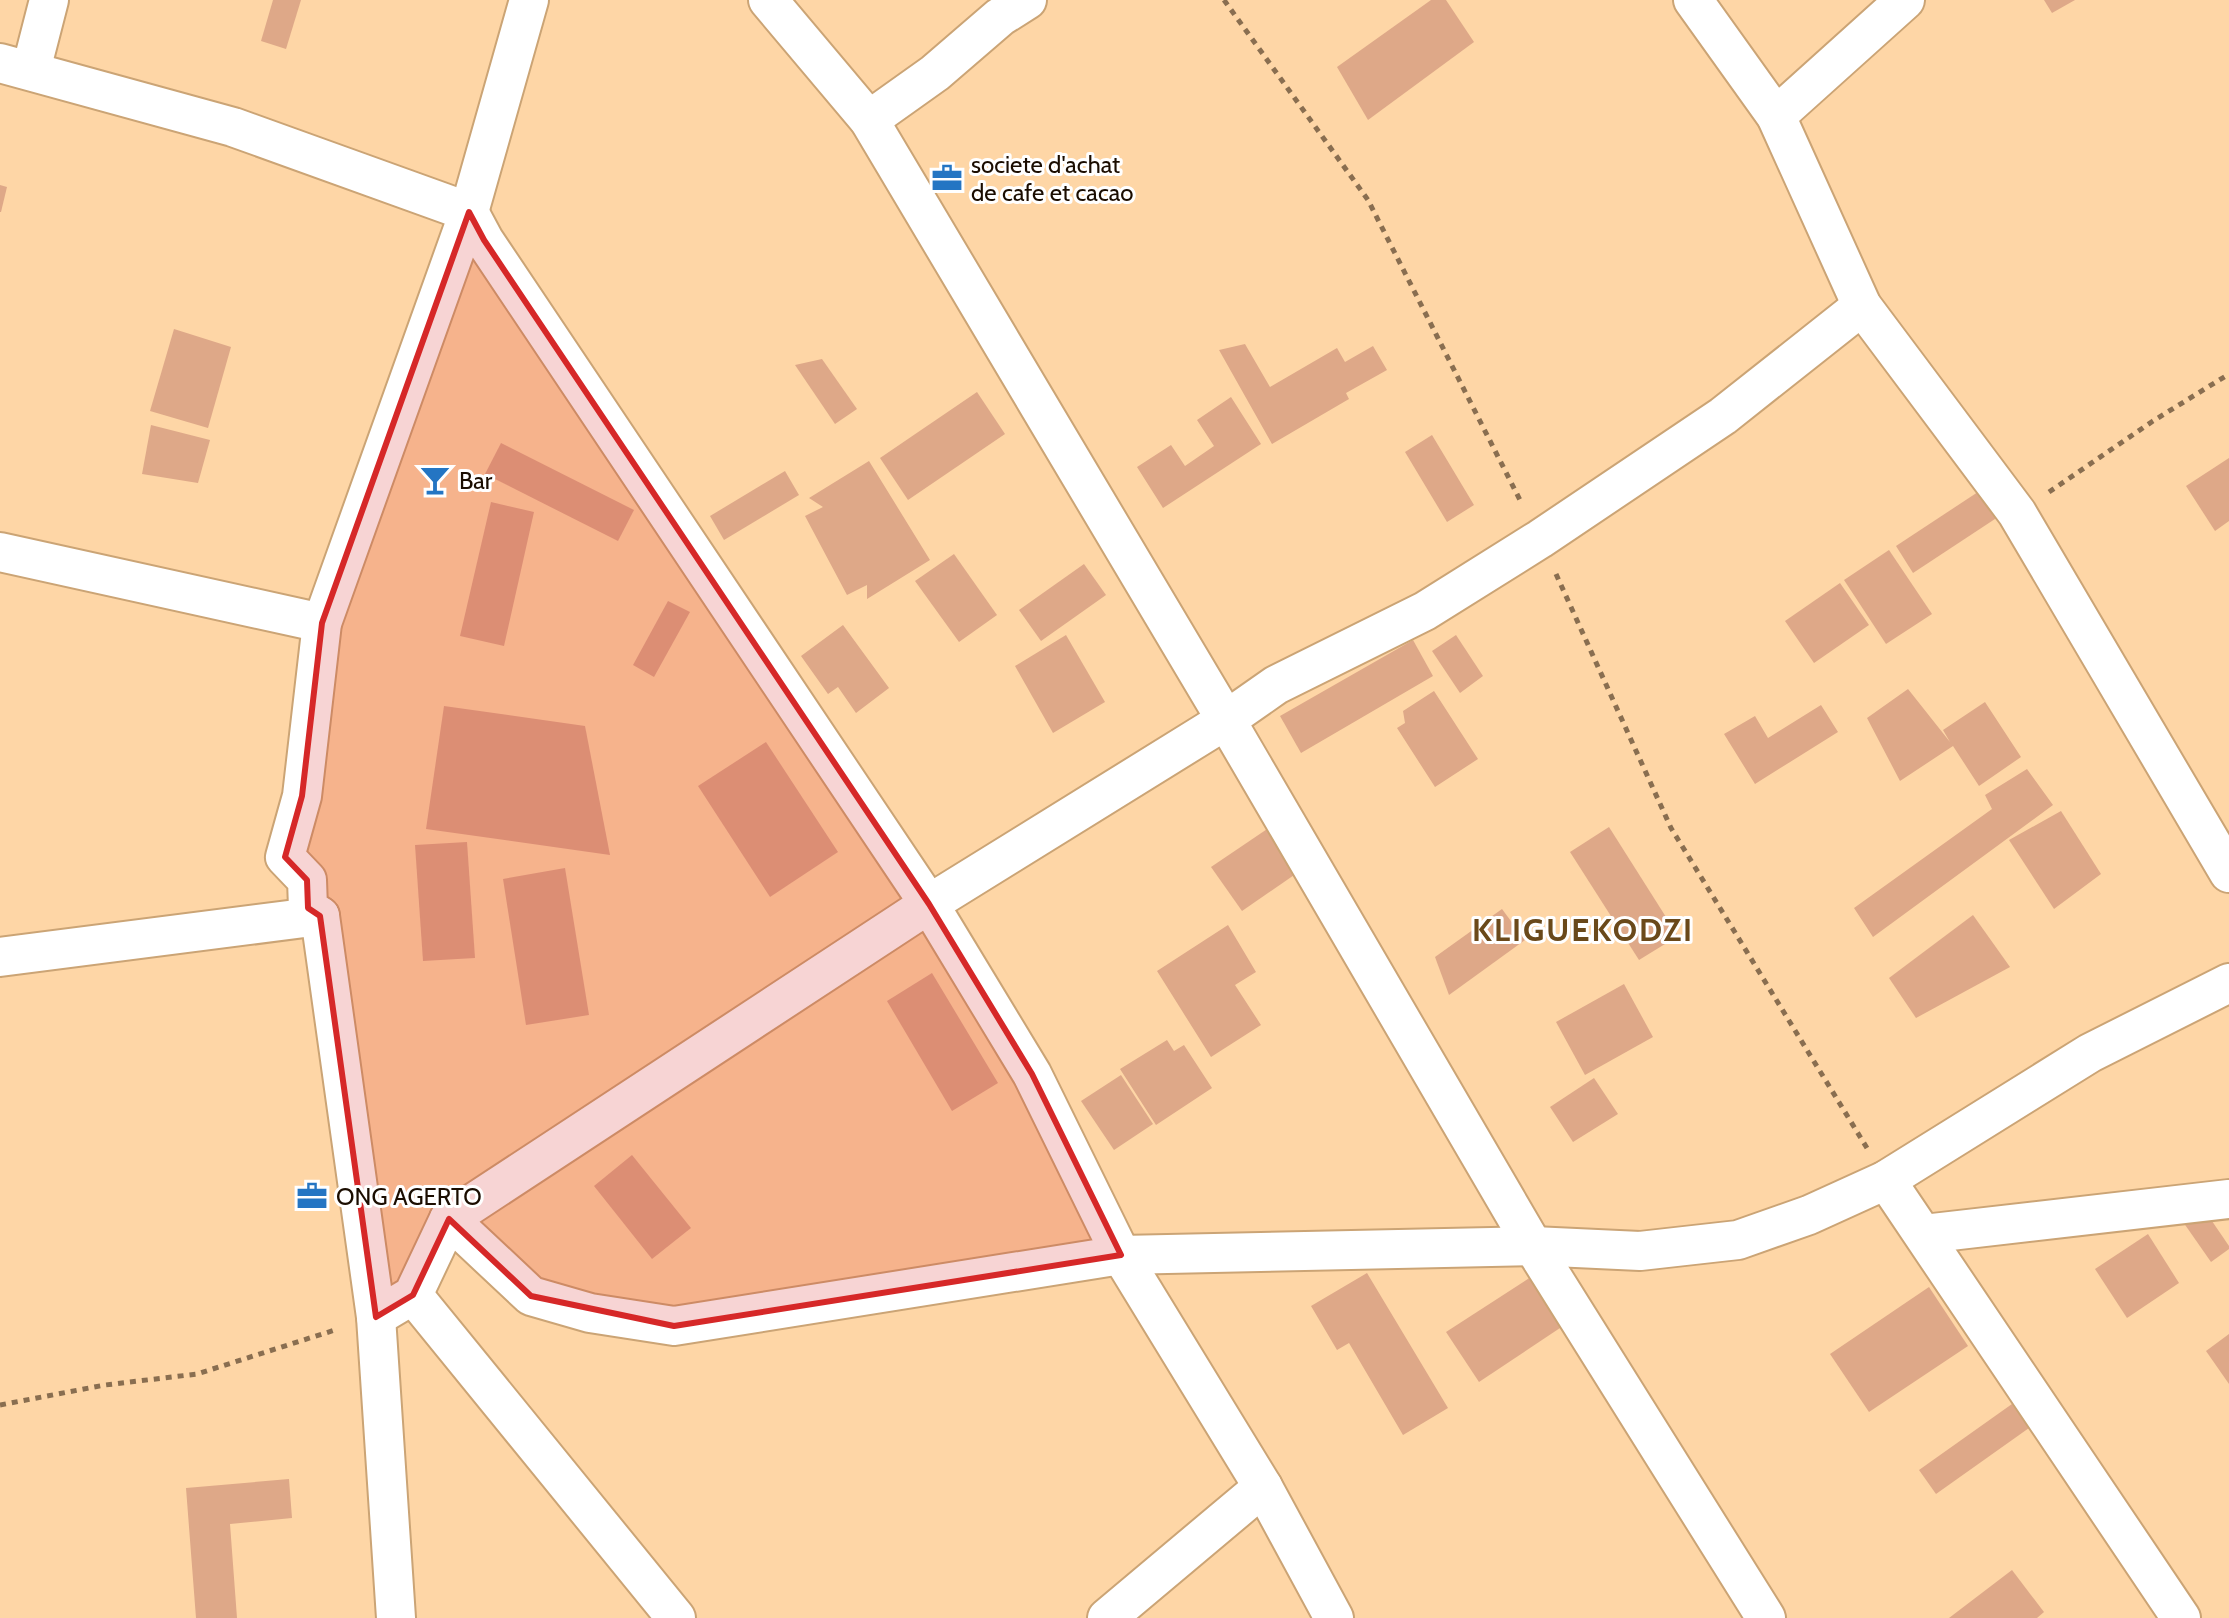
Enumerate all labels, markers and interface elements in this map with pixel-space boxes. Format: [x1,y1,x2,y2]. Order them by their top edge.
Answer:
place label: societe d'achat de cafe et cacao [971,150,1134,207]
office icon: societe d'achat de cafe et cacao [930,161,964,195]
bar icon: Bar [418,463,452,497]
place label: Bar [459,466,493,495]
district label: KLIGUEKODZI [1472,910,1694,949]
office icon: ONG AGERTO [295,1179,329,1213]
place label: ONG AGERTO [336,1182,482,1211]

